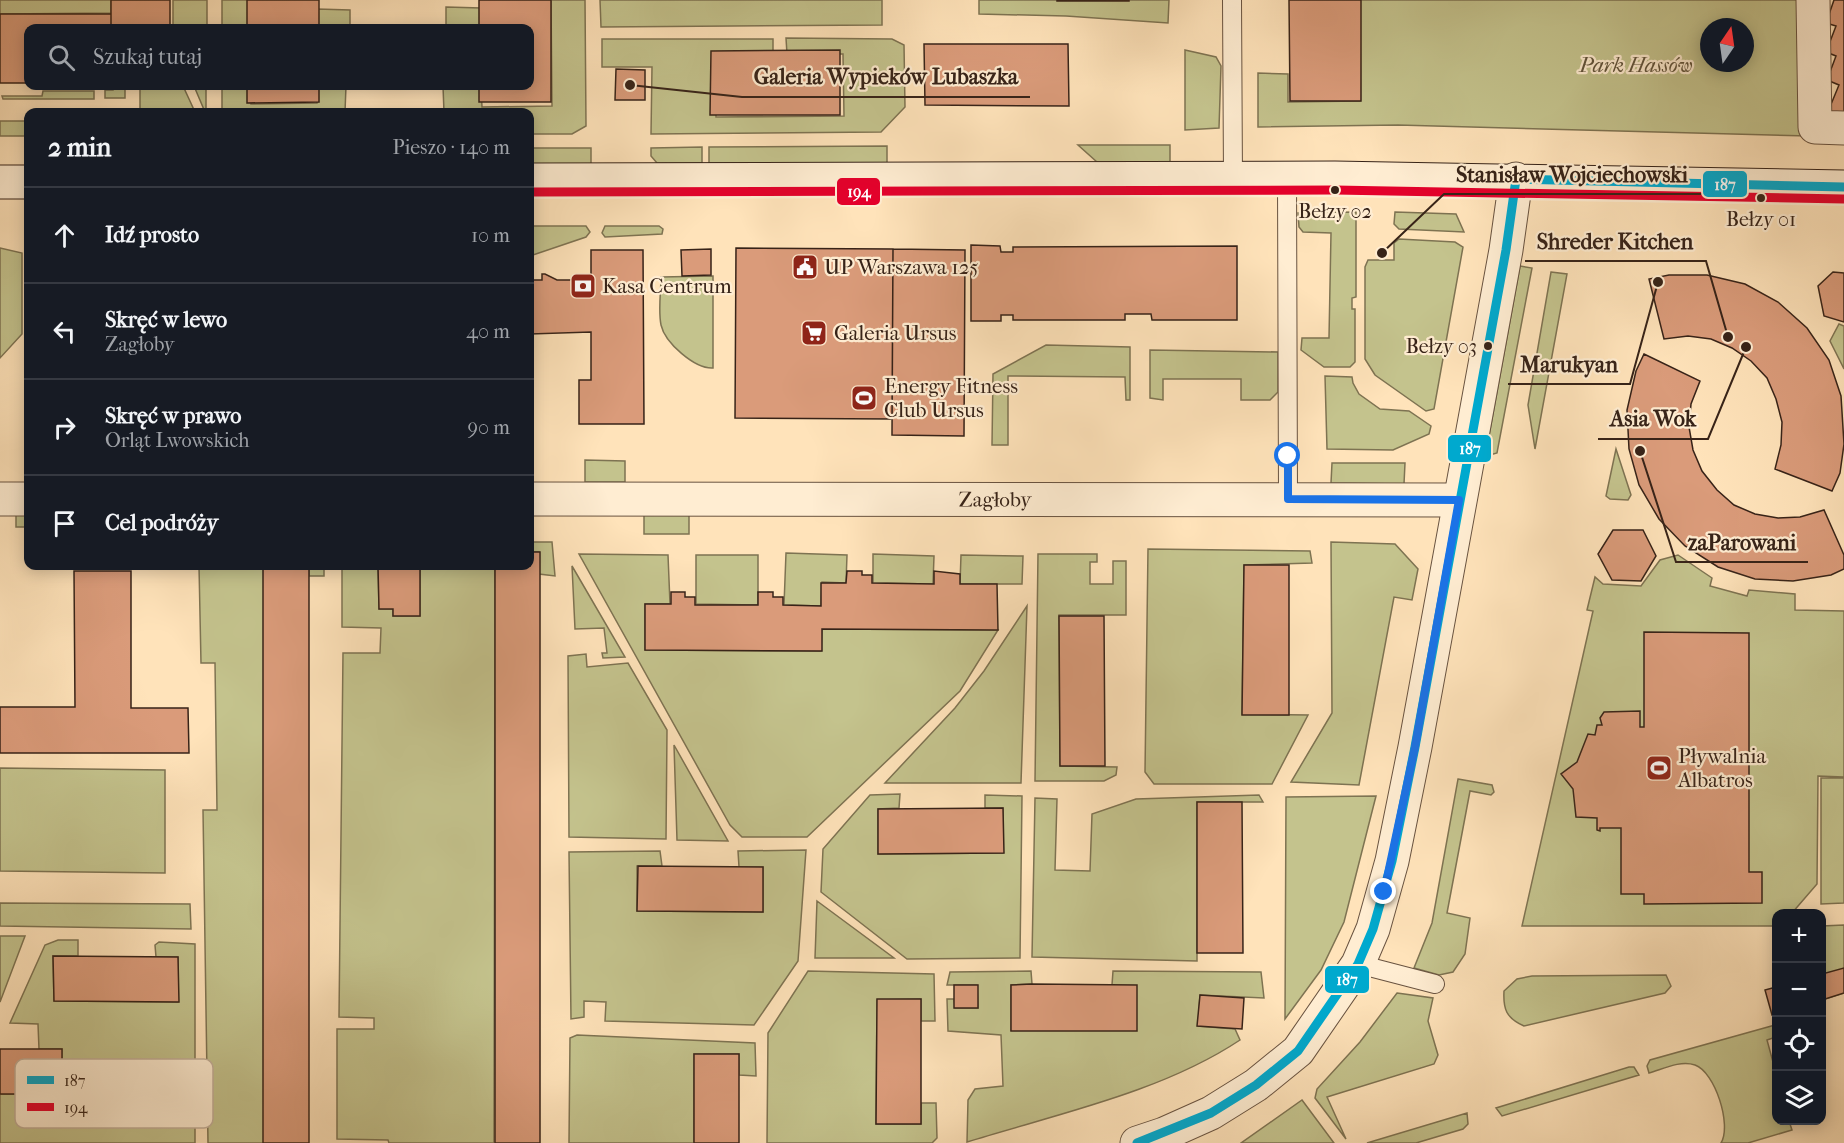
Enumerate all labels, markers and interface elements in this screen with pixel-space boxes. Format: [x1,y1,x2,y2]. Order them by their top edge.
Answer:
north arrow [1700,18,1754,72]
search box [24,24,534,90]
icon: search [45,41,78,74]
text: Szukaj tutaj [93,44,202,70]
park label: Park Hassów [1578,53,1693,77]
callout: Galeria Wypieków Lubaszka [742,57,1030,97]
text: Galeria Wypieków Lubaszka [754,64,1019,90]
text: 2 min [48,132,111,163]
text: Pieszo · 140 m [392,136,510,159]
callout: Stanisław Wojciechowski [1444,154,1701,194]
text: Stanisław Wojciechowski [1456,162,1689,188]
line badge: 187 [1702,170,1748,198]
text: 187 [1714,175,1736,194]
line badge: 194 [836,177,881,206]
text: 194 [847,182,872,202]
marker: Bełzy 02 [1329,184,1341,196]
marker: Bełzy 01 [1755,192,1767,204]
place label: Bełzy 02 [1298,200,1372,223]
place label: Bełzy 01 [1726,208,1796,231]
icon: ahead [48,219,81,252]
callout: Shreder Kitchen [1525,221,1706,261]
text: Idź prosto [105,222,199,248]
text: 10 m [471,224,510,247]
text: Shreder Kitchen [1537,229,1693,255]
public building icon: UP Warszawa 125 [790,252,820,282]
place label: UP Warszawa 125 [824,255,979,279]
bank icon: Kasa Centrum [568,271,598,301]
place label: Kasa Centrum [602,274,732,298]
text: Skręć w lewo [105,307,227,333]
icon: left [48,315,81,348]
supermarket icon: Galeria Ursus [799,318,829,348]
text: 40 m [466,320,510,343]
place label: Galeria Ursus [834,321,957,345]
text: Zagłoby [105,333,174,356]
place label: Bełzy 03 [1406,335,1477,358]
marker: Bełzy 03 [1482,340,1494,352]
callout: Marukyan [1508,344,1630,384]
text: Marukyan [1519,352,1618,378]
place label: Energy Fitness Club Ursus [884,374,1018,422]
sports icon: Energy Fitness Club Ursus [849,383,879,413]
callout: Asia Wok [1598,399,1708,439]
text: Skręć w prawo [105,403,241,429]
text: Asia Wok [1608,406,1697,432]
icon: right [48,411,81,444]
text: 90 m [468,416,510,439]
text: Orląt Lwowskich [105,429,250,452]
line badge: 187 [1447,434,1492,463]
text: 187 [1459,439,1481,458]
route start [1274,442,1300,468]
street label: Zagłoby [958,487,1032,512]
icon: arrive [48,507,81,540]
text: Cel podróży [105,510,218,536]
callout: zaParowani [1676,522,1808,562]
text: zaParowani [1687,530,1797,556]
place label: Pływalnia Albatros [1677,744,1767,792]
sports icon: Pływalnia Albatros [1644,753,1674,783]
route end [1370,878,1396,904]
map controls [1772,909,1826,1125]
button: + [1772,909,1826,963]
button: − [1772,963,1826,1017]
line badge: 187 [1324,965,1370,994]
text: 187 [1336,970,1358,989]
button: locate [1772,1017,1826,1071]
legend [15,1059,213,1128]
text: 187 [64,1071,86,1090]
button: layers [1772,1071,1826,1125]
text: 194 [64,1098,88,1117]

